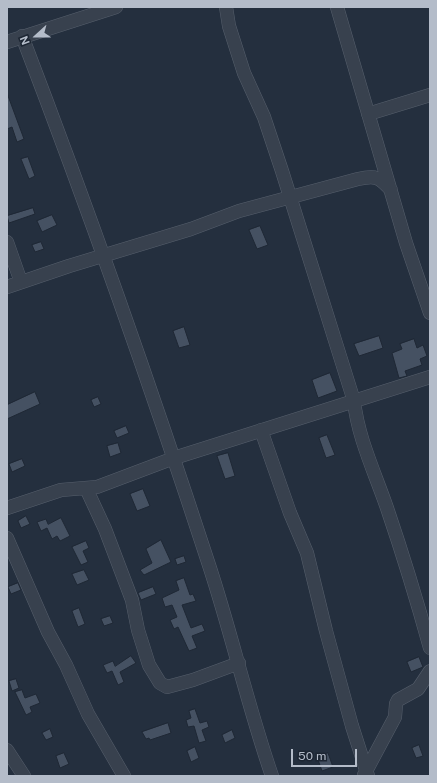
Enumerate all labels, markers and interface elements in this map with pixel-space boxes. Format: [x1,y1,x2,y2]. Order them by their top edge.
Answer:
north arrow [16,16,56,56]
text: N [18,34,32,46]
scale bar [293,741,359,767]
text: 50 m [298,749,326,763]

